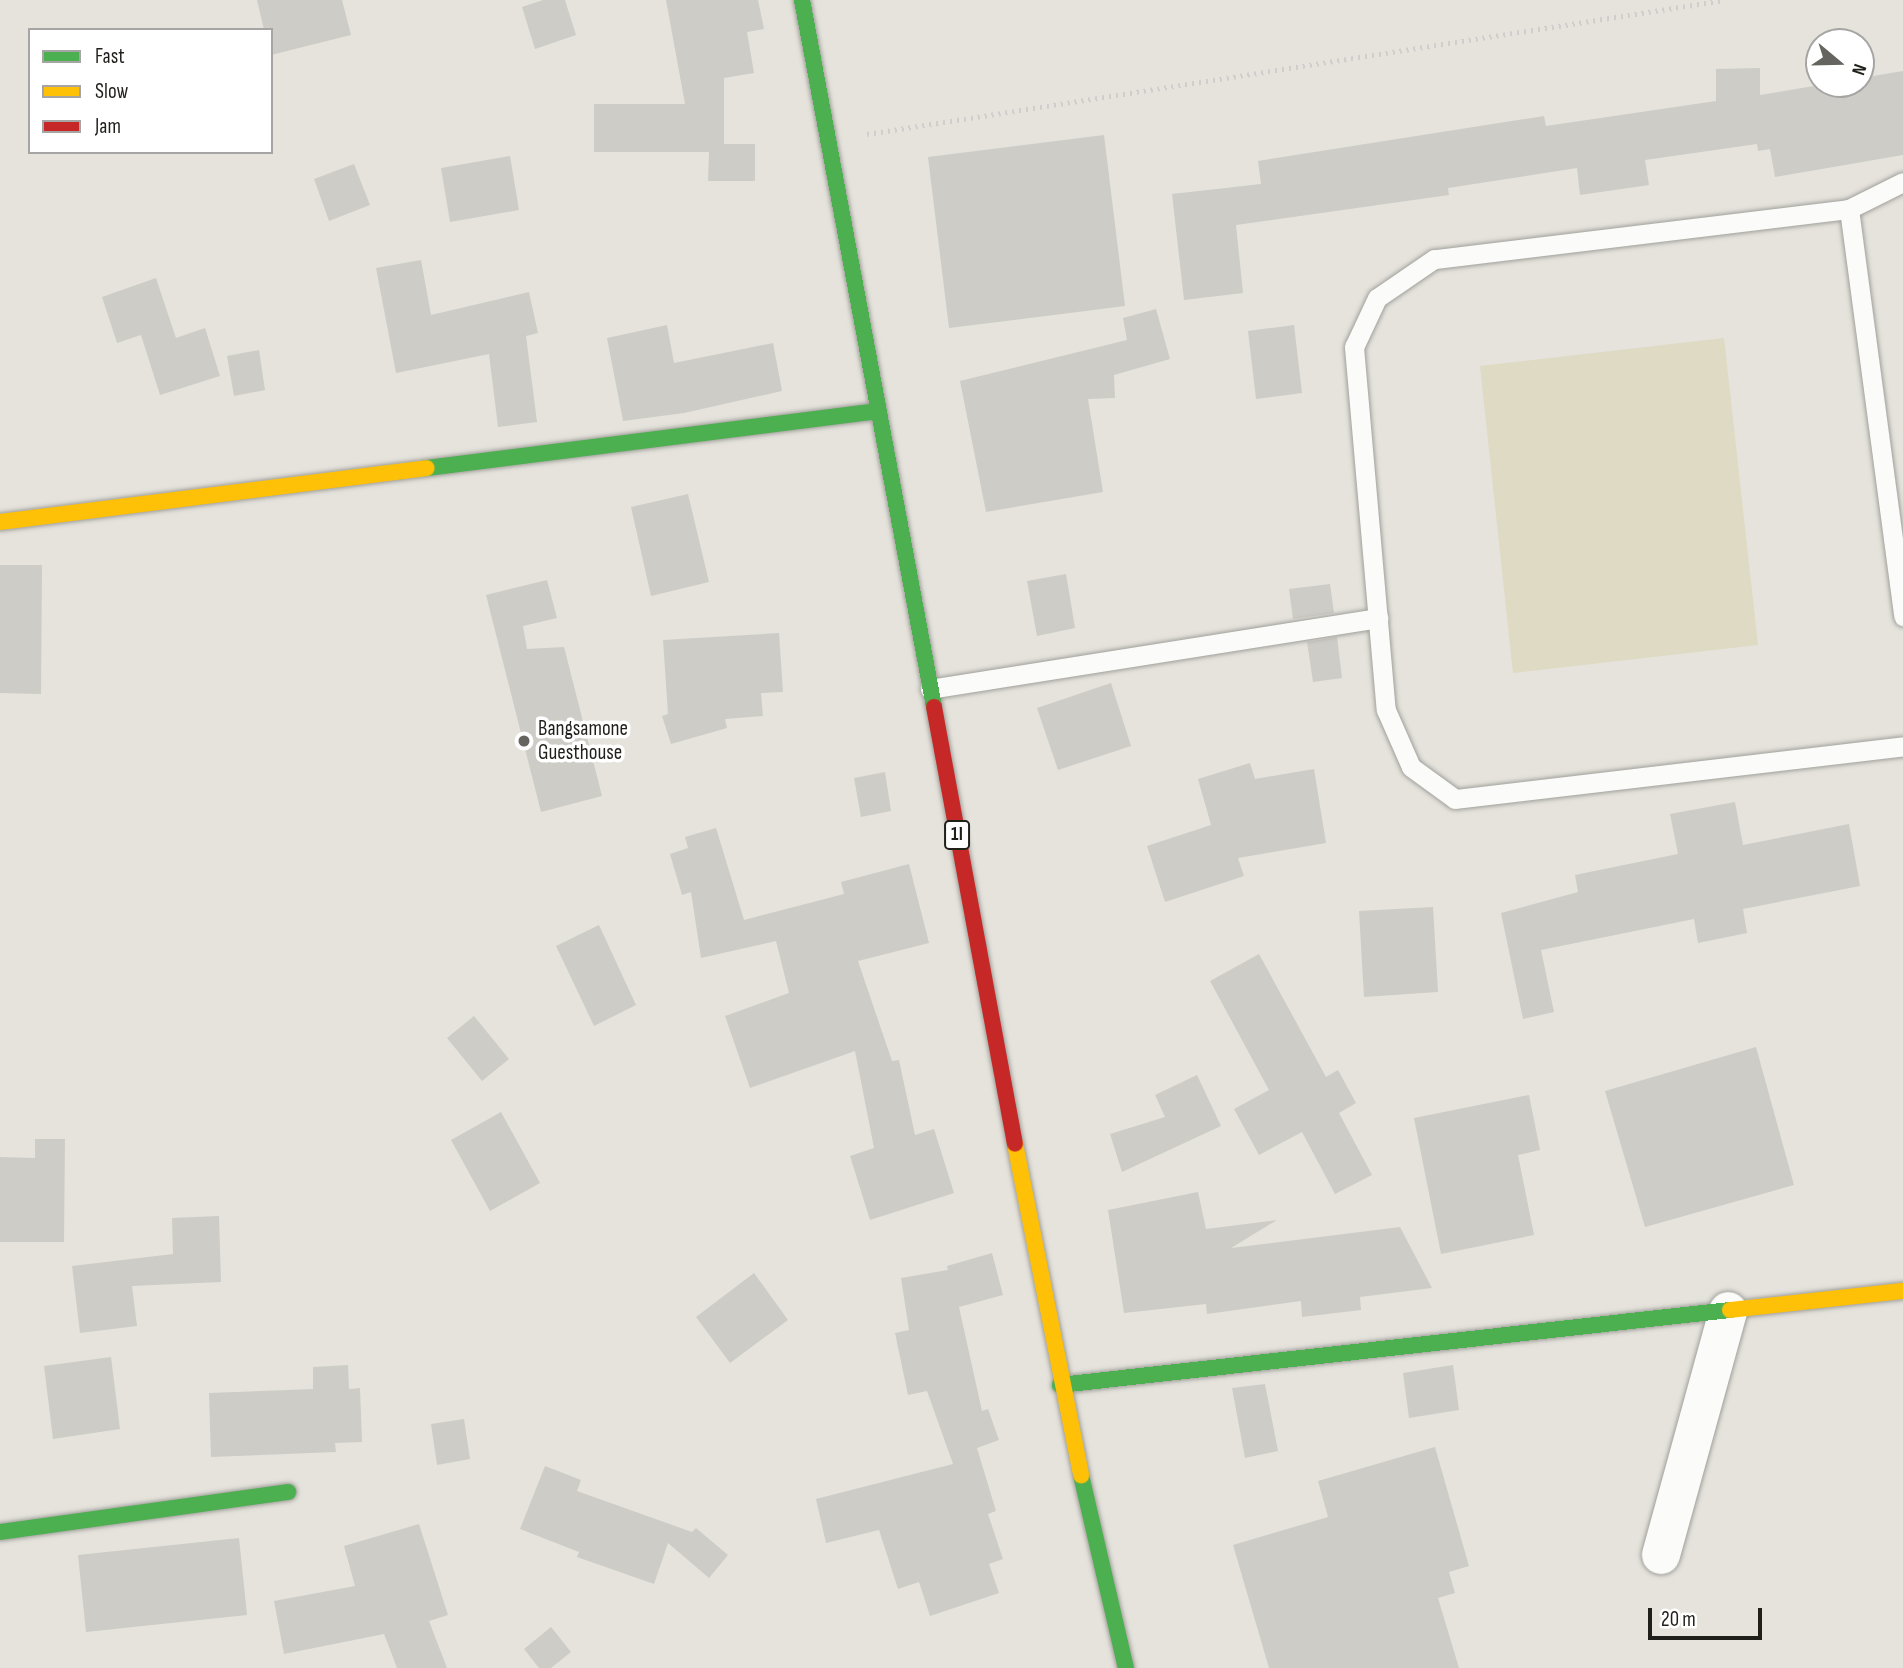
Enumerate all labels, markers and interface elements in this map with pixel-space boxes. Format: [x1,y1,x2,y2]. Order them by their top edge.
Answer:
legend [28,28,273,154]
north arrow [1805,28,1875,98]
text: Fast [95,44,125,69]
text: N [1846,61,1871,78]
text: Slow [95,79,128,104]
text: Jam [95,114,121,139]
place label: Bangsamone Guesthouse [538,716,628,766]
marker: Bangsamone Guesthouse [516,733,532,749]
road number: 1I [943,820,971,850]
scale bar [1651,1594,1765,1638]
text: 20 m [1661,1607,1696,1632]

